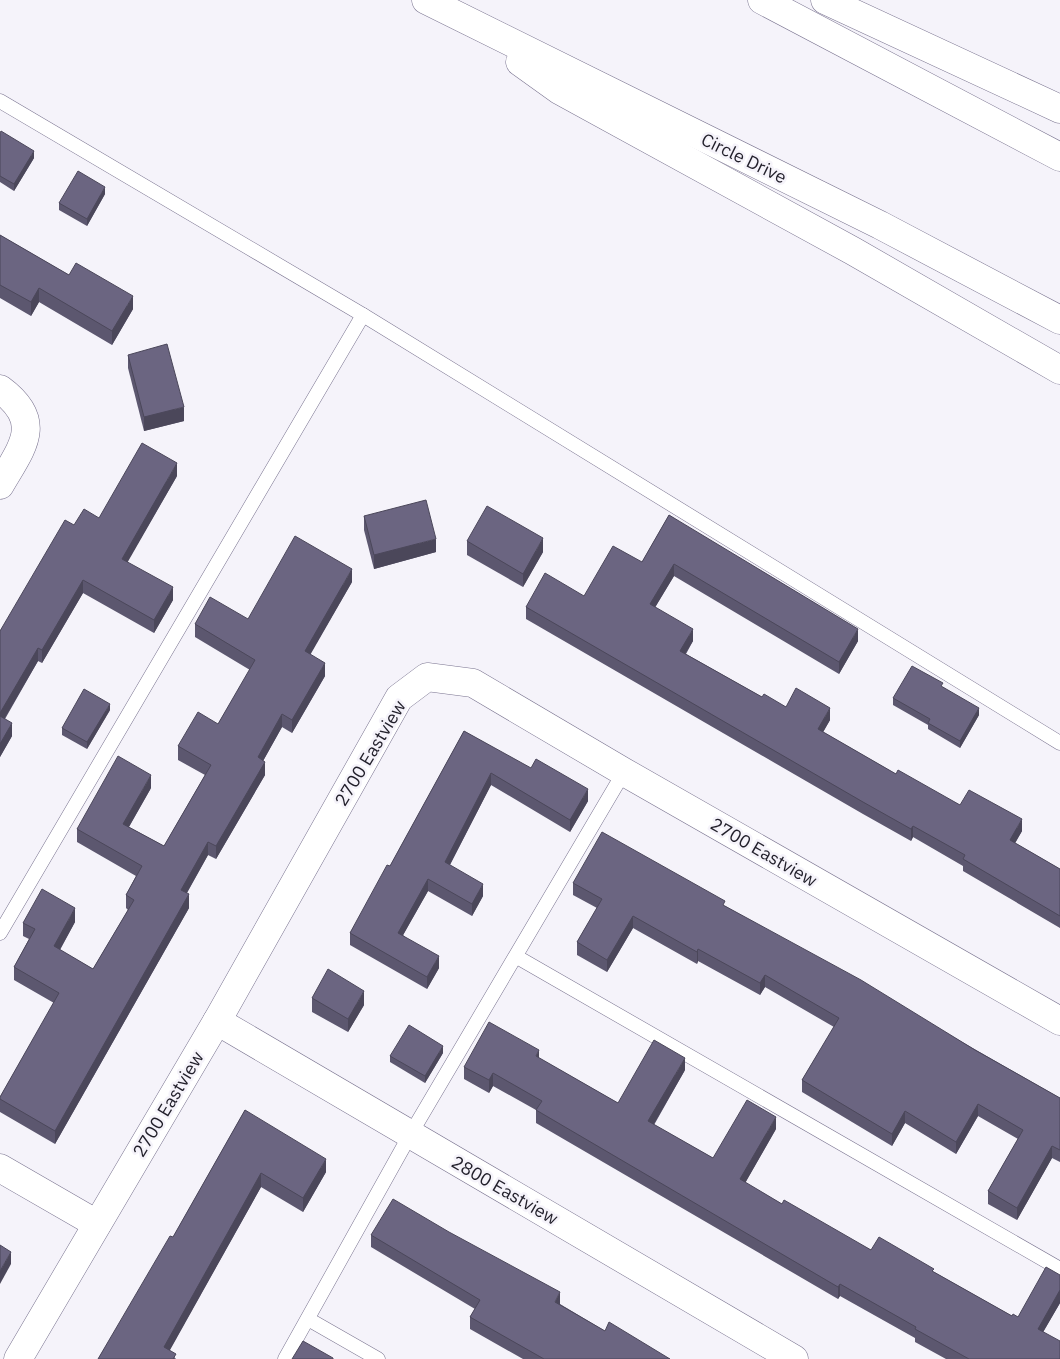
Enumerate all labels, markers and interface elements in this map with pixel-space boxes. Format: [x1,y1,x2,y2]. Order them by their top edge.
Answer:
street label: Circle Drive [698,127,791,189]
street label: 2700 Eastview [329,696,411,810]
street label: 2700 Eastview [707,812,822,892]
street label: 2700 Eastview [127,1047,209,1161]
street label: 2800 Eastview [448,1150,563,1230]

